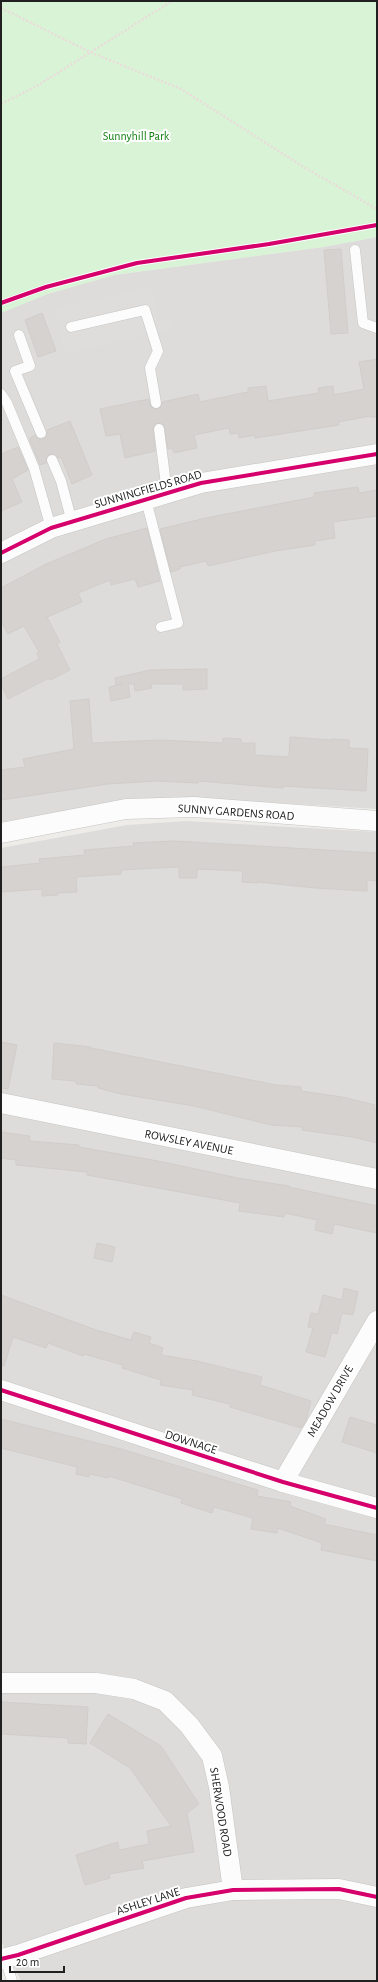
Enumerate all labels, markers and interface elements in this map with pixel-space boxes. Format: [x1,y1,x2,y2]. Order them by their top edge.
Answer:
park label: Sunnyhill Park [103,130,170,143]
street label: SUNNINGFIELDS ROAD [93,468,203,510]
street label: SUNNY GARDENS ROAD [177,802,295,822]
street label: ROWSLEY AVENUE [144,1128,235,1157]
street label: MEADOW DRIVE [305,1363,355,1439]
street label: DOWNAGE [164,1428,219,1456]
street label: SHERWOOD ROAD [208,1767,234,1858]
street label: ASHLEY LANE [115,1885,181,1917]
scale bar [10,1948,64,1974]
text: 20 m [16,1956,39,1968]

